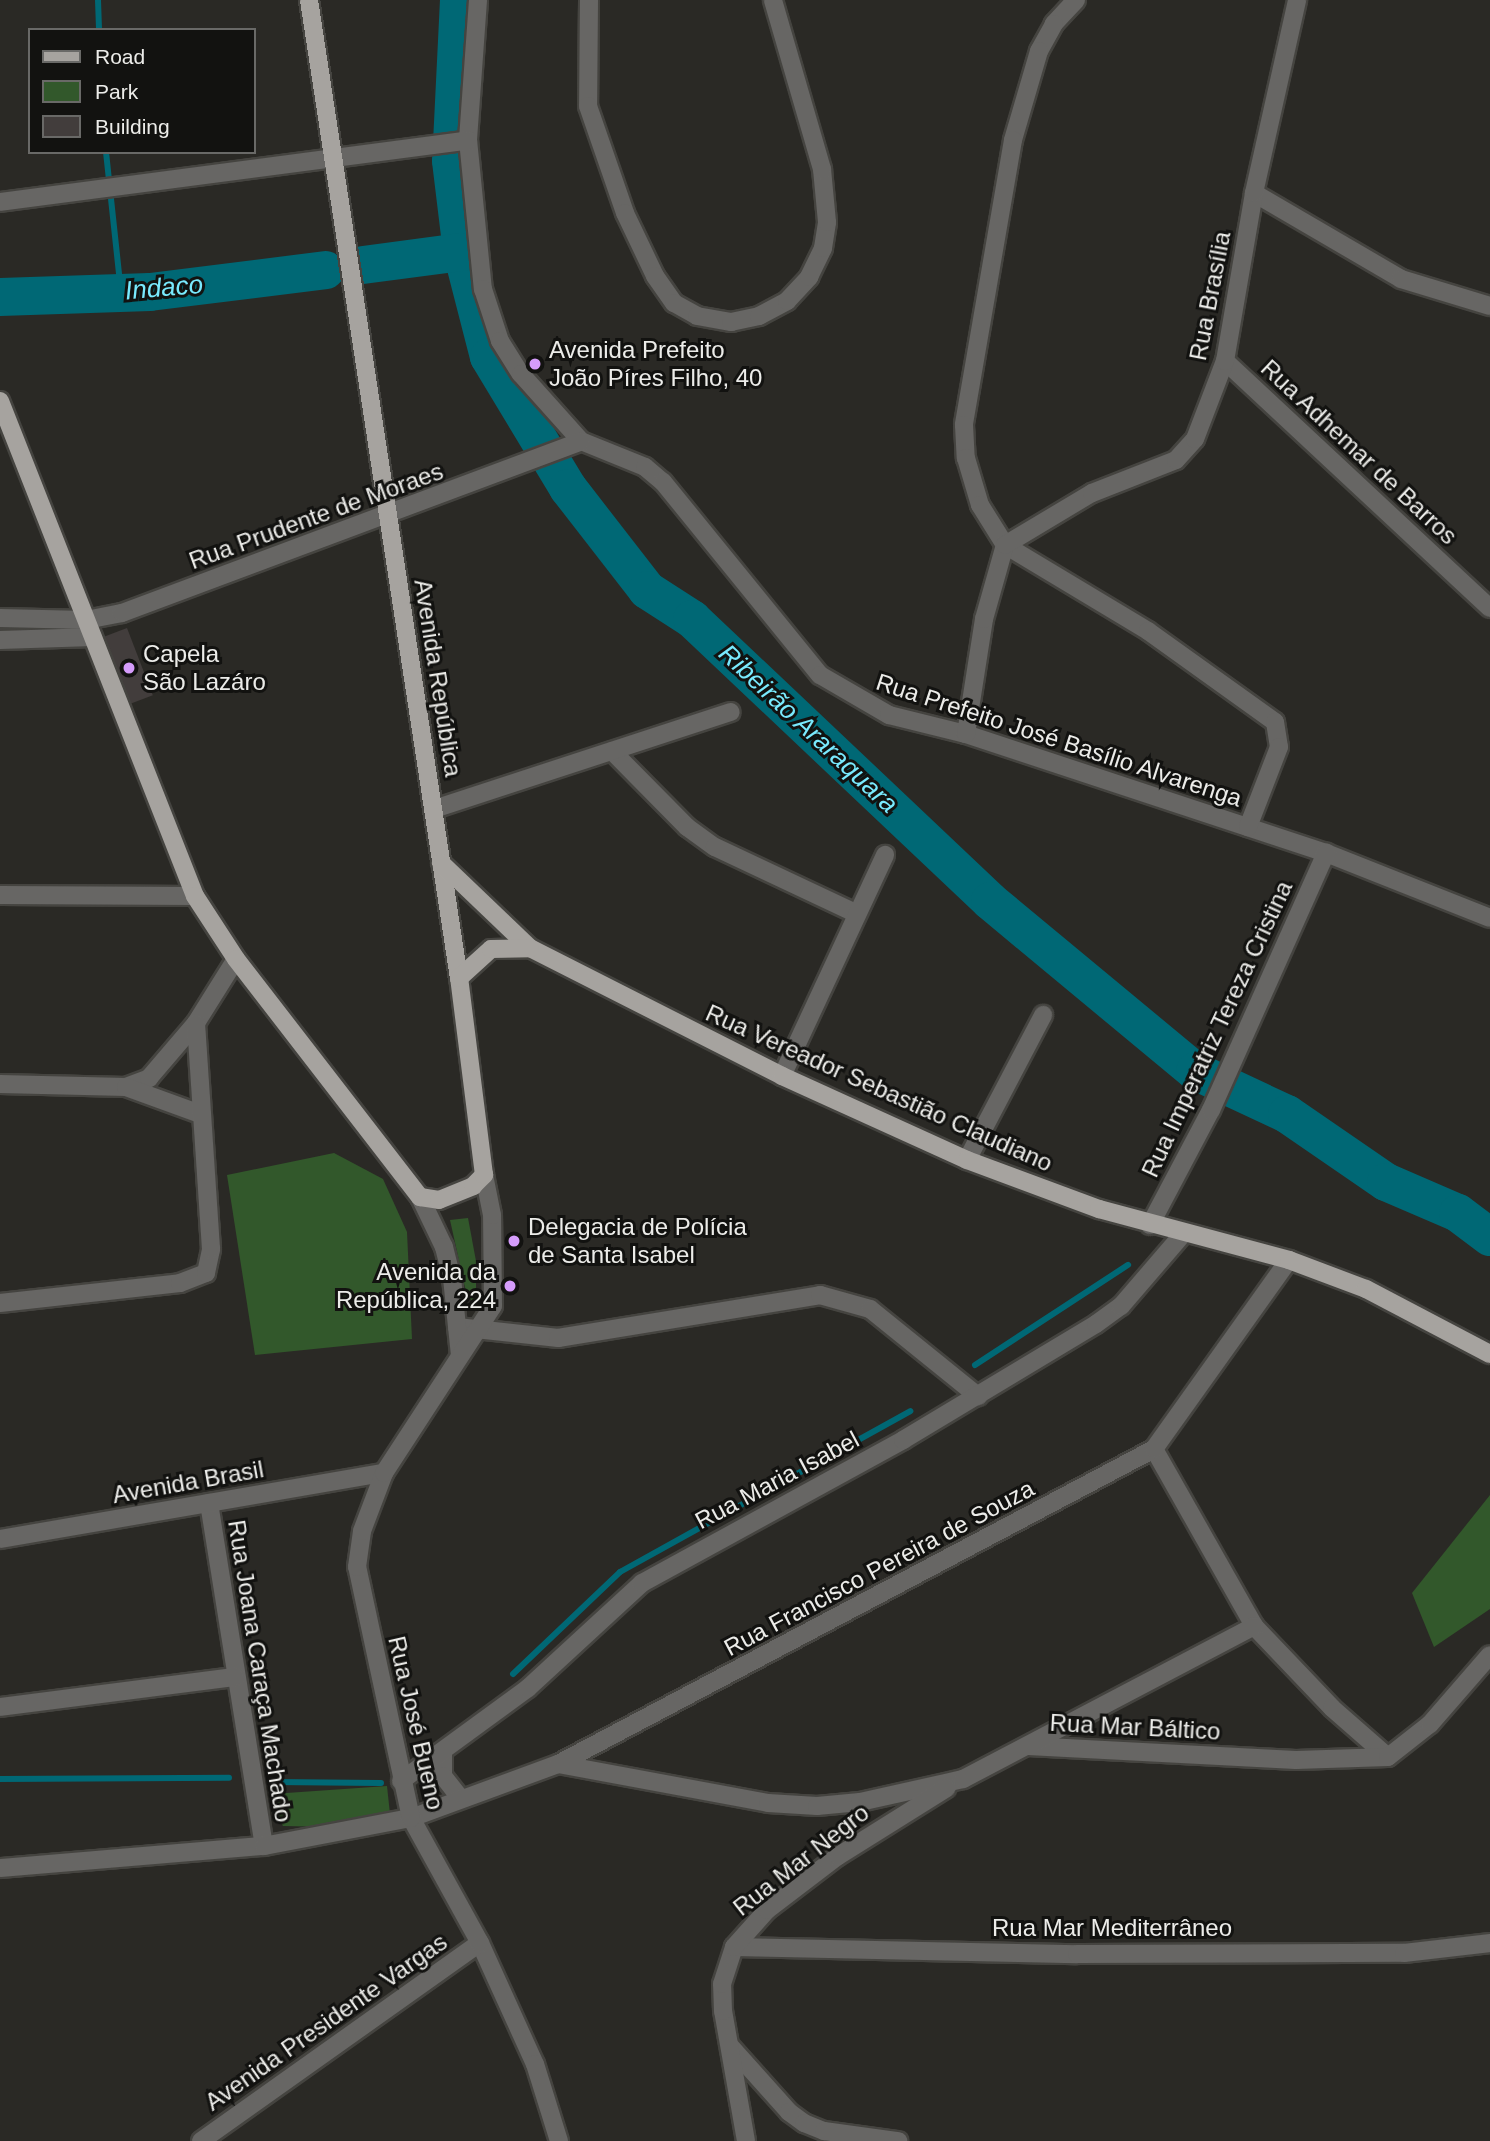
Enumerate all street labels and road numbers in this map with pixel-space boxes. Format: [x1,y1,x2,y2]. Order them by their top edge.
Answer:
street label: Rua Brasília [1183,229,1237,363]
street label: Rua Adhemar de Barros [1255,353,1463,551]
street label: Rua Prudente de Moraes [185,457,447,575]
street label: Avenida República [408,577,468,779]
street label: Rua Prefeito José Basílio Alvarenga [872,667,1246,813]
street label: Rua Imperatriz Tereza Cristina [1135,876,1299,1182]
street label: Rua Vereador Sebastião Claudiano [701,998,1057,1178]
street label: Rua Maria Isabel [690,1425,864,1535]
street label: Avenida Brasil [110,1455,266,1509]
street label: Rua Francisco Pereira de Souza [719,1474,1039,1662]
street label: Rua Joana Caraça Machado [222,1518,298,1824]
street label: Rua José Bueno [382,1633,450,1813]
street label: Rua Mar Báltico [1049,1708,1221,1746]
street label: Rua Mar Negro [727,1798,875,1922]
street label: Rua Mar Mediterrâneo [992,1914,1232,1942]
street label: Avenida Presidente Vargas [200,1927,452,2117]

